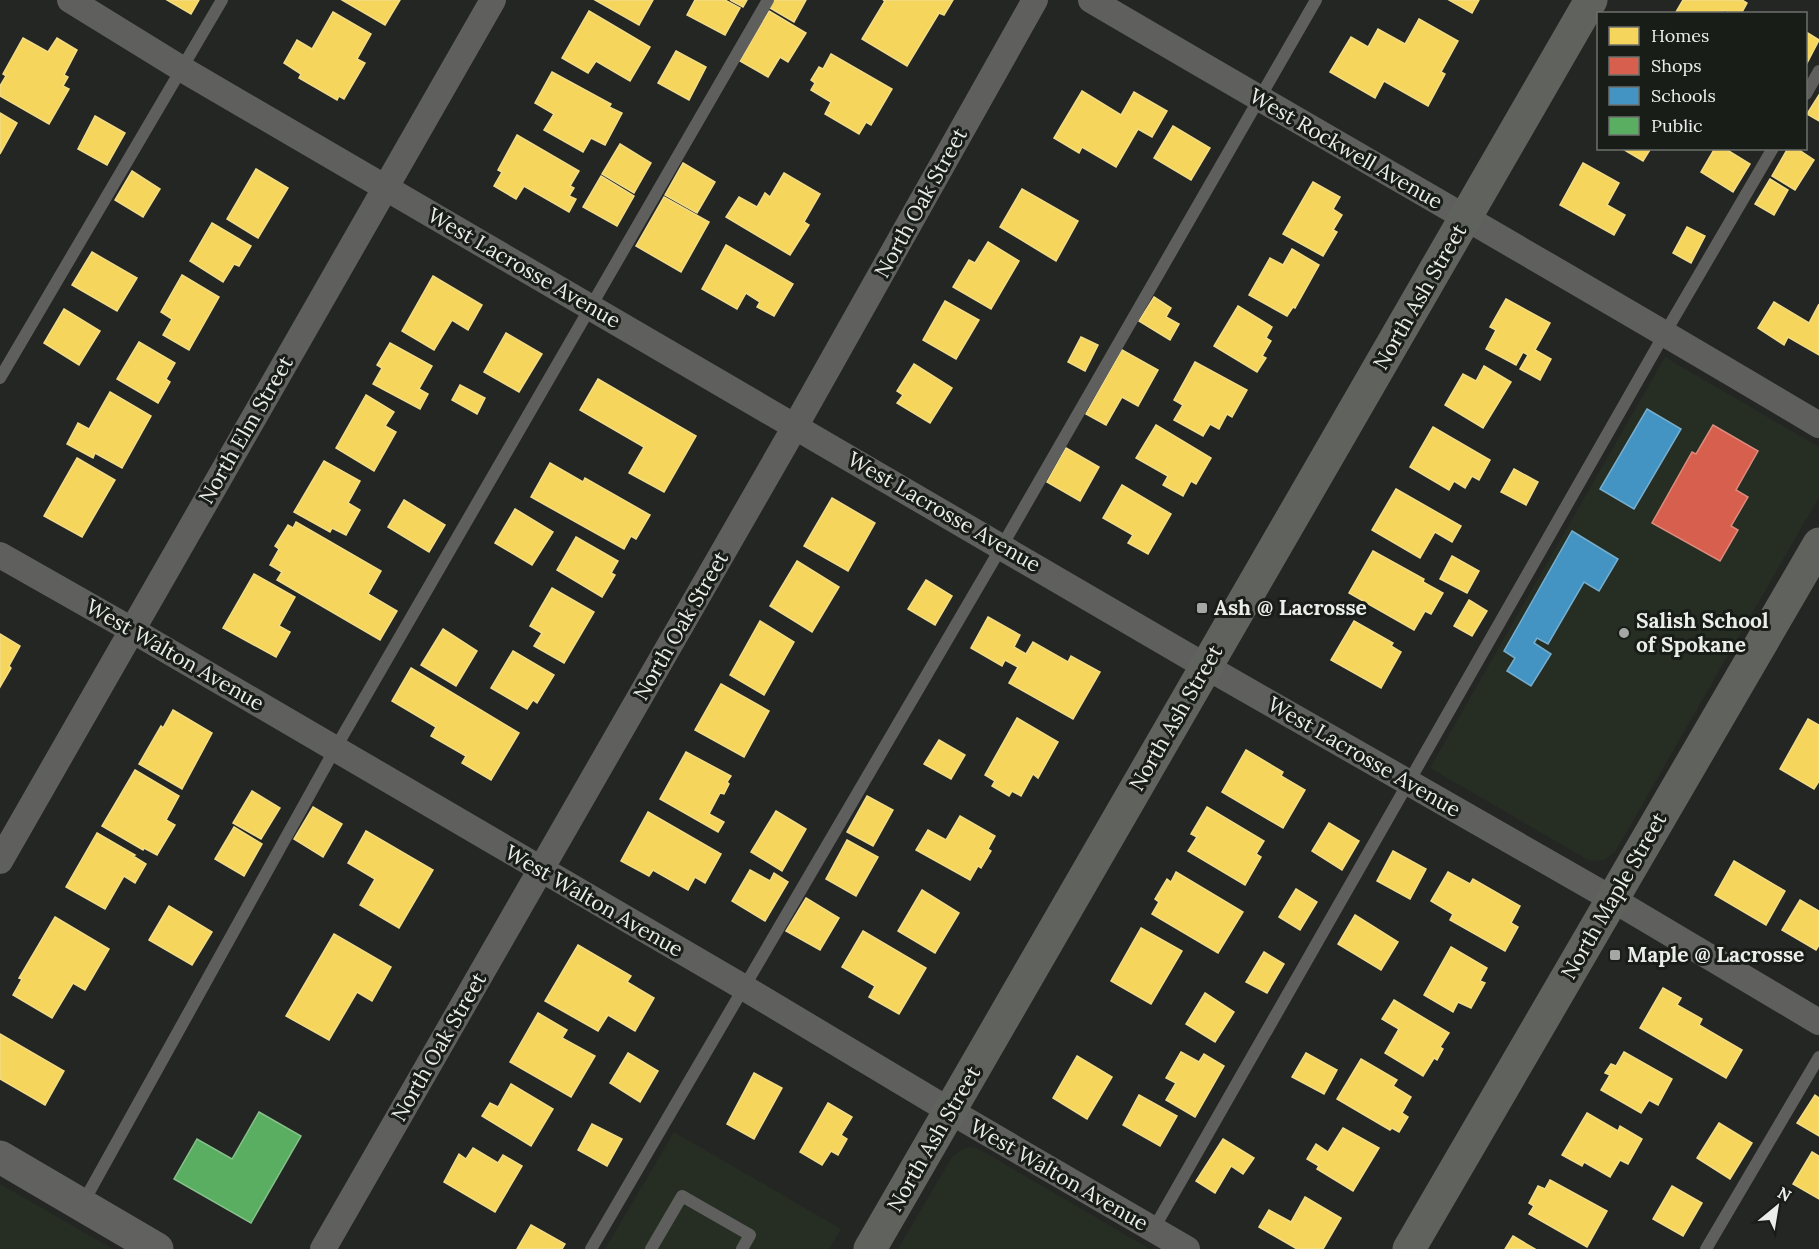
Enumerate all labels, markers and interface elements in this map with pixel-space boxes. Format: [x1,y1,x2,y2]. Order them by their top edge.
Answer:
legend [1597,12,1807,150]
text: Homes [1651,24,1709,47]
text: Shops [1651,54,1702,77]
street label: West Rockwell Avenue [1245,82,1448,215]
text: Schools [1651,84,1716,107]
text: Public [1651,114,1703,137]
street label: North Oak Street [868,122,973,283]
street label: West Lacrosse Avenue [423,201,626,334]
street label: North Ash Street [1367,218,1473,375]
street label: North Elm Street [192,350,299,508]
street label: West Lacrosse Avenue [843,445,1046,578]
street label: North Oak Street [627,546,735,705]
street label: West Walton Avenue [81,593,269,717]
place label: Ash @ Lacrosse [1214,594,1367,621]
marker: Ash @ Lacrosse [1195,601,1209,615]
place label: Salish School of Spokane [1636,607,1769,658]
marker: Salish School of Spokane [1617,626,1631,640]
street label: North Ash Street [1123,639,1229,796]
street label: West Lacrosse Avenue [1263,690,1466,823]
street label: North Maple Street [1555,807,1673,984]
street label: West Walton Avenue [500,839,688,963]
place label: Maple @ Lacrosse [1627,941,1804,968]
marker: Maple @ Lacrosse [1608,948,1622,962]
street label: North Oak Street [385,967,493,1126]
street label: North Ash Street [881,1060,987,1217]
street label: West Walton Avenue [965,1113,1153,1237]
north arrow [1747,1177,1807,1237]
text: N [1774,1182,1795,1206]

